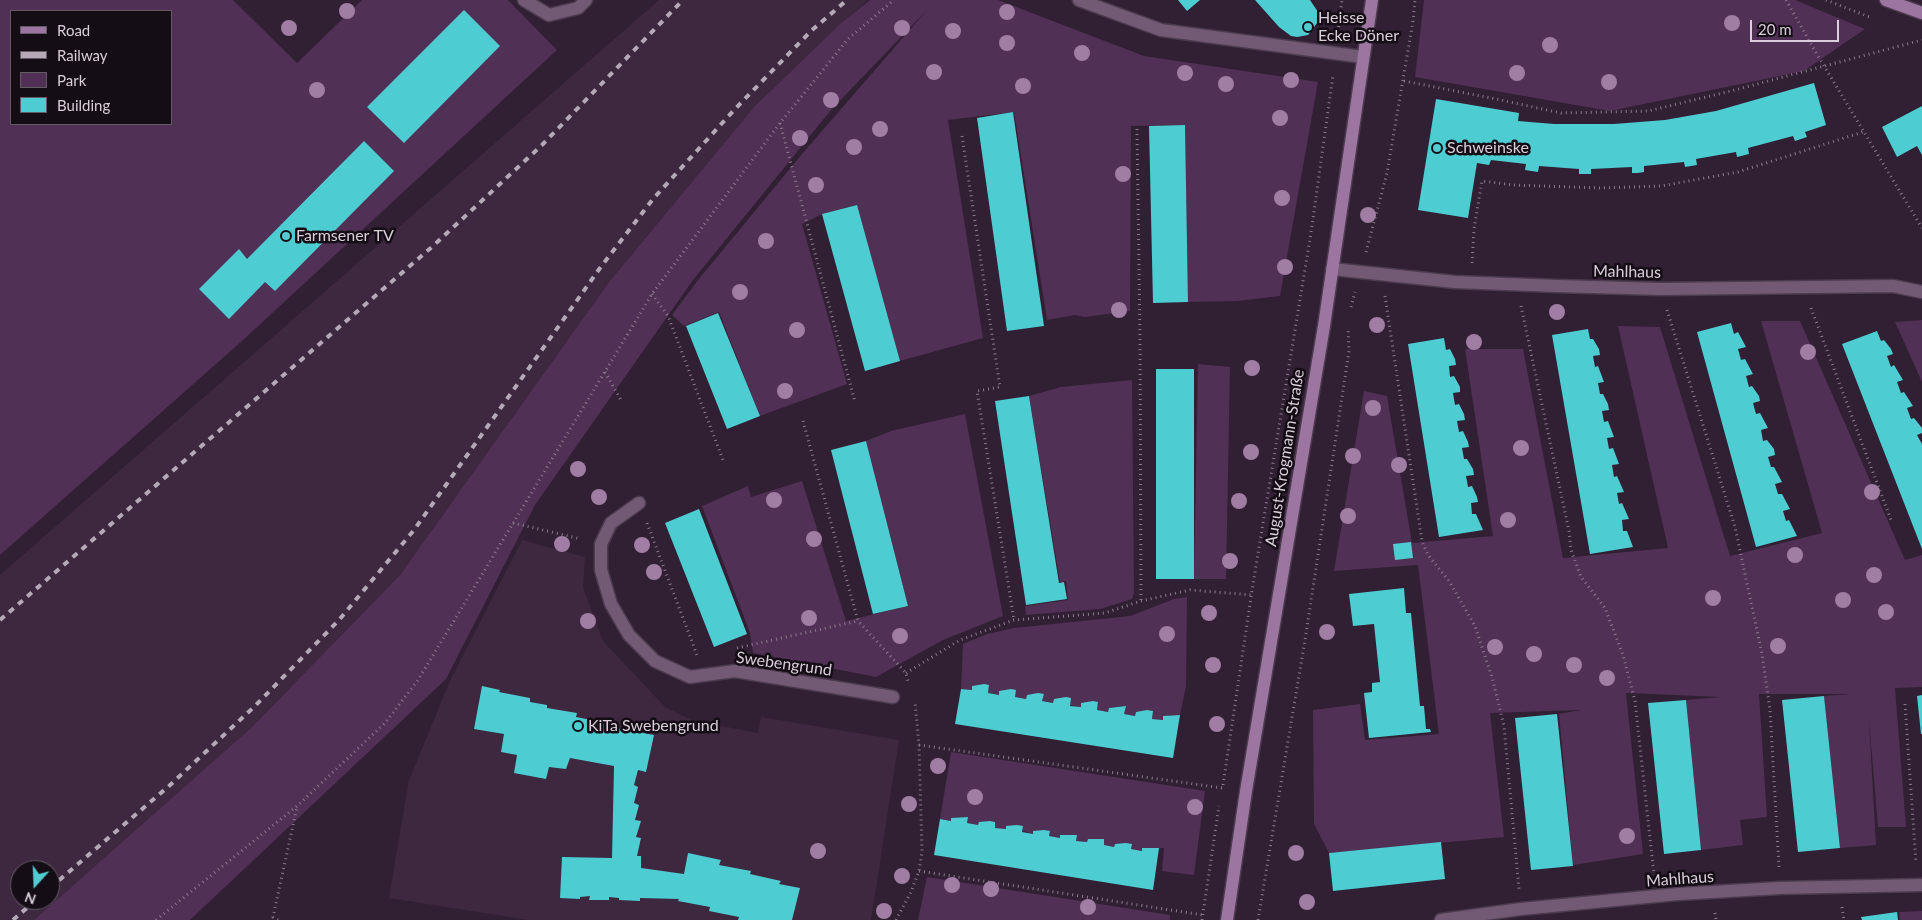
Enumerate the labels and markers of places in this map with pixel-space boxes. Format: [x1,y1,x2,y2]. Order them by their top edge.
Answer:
place label: Heisse Ecke Döner [1318,8,1399,46]
marker: Heisse Ecke Döner [1302,21,1314,33]
place label: Schweinske [1447,138,1529,158]
marker: Schweinske [1431,142,1443,154]
place label: Farmsener TV [296,226,394,246]
marker: Farmsener TV [280,230,292,242]
place label: KiTa Swebengrund [588,716,719,736]
marker: KiTa Swebengrund [572,720,584,732]

